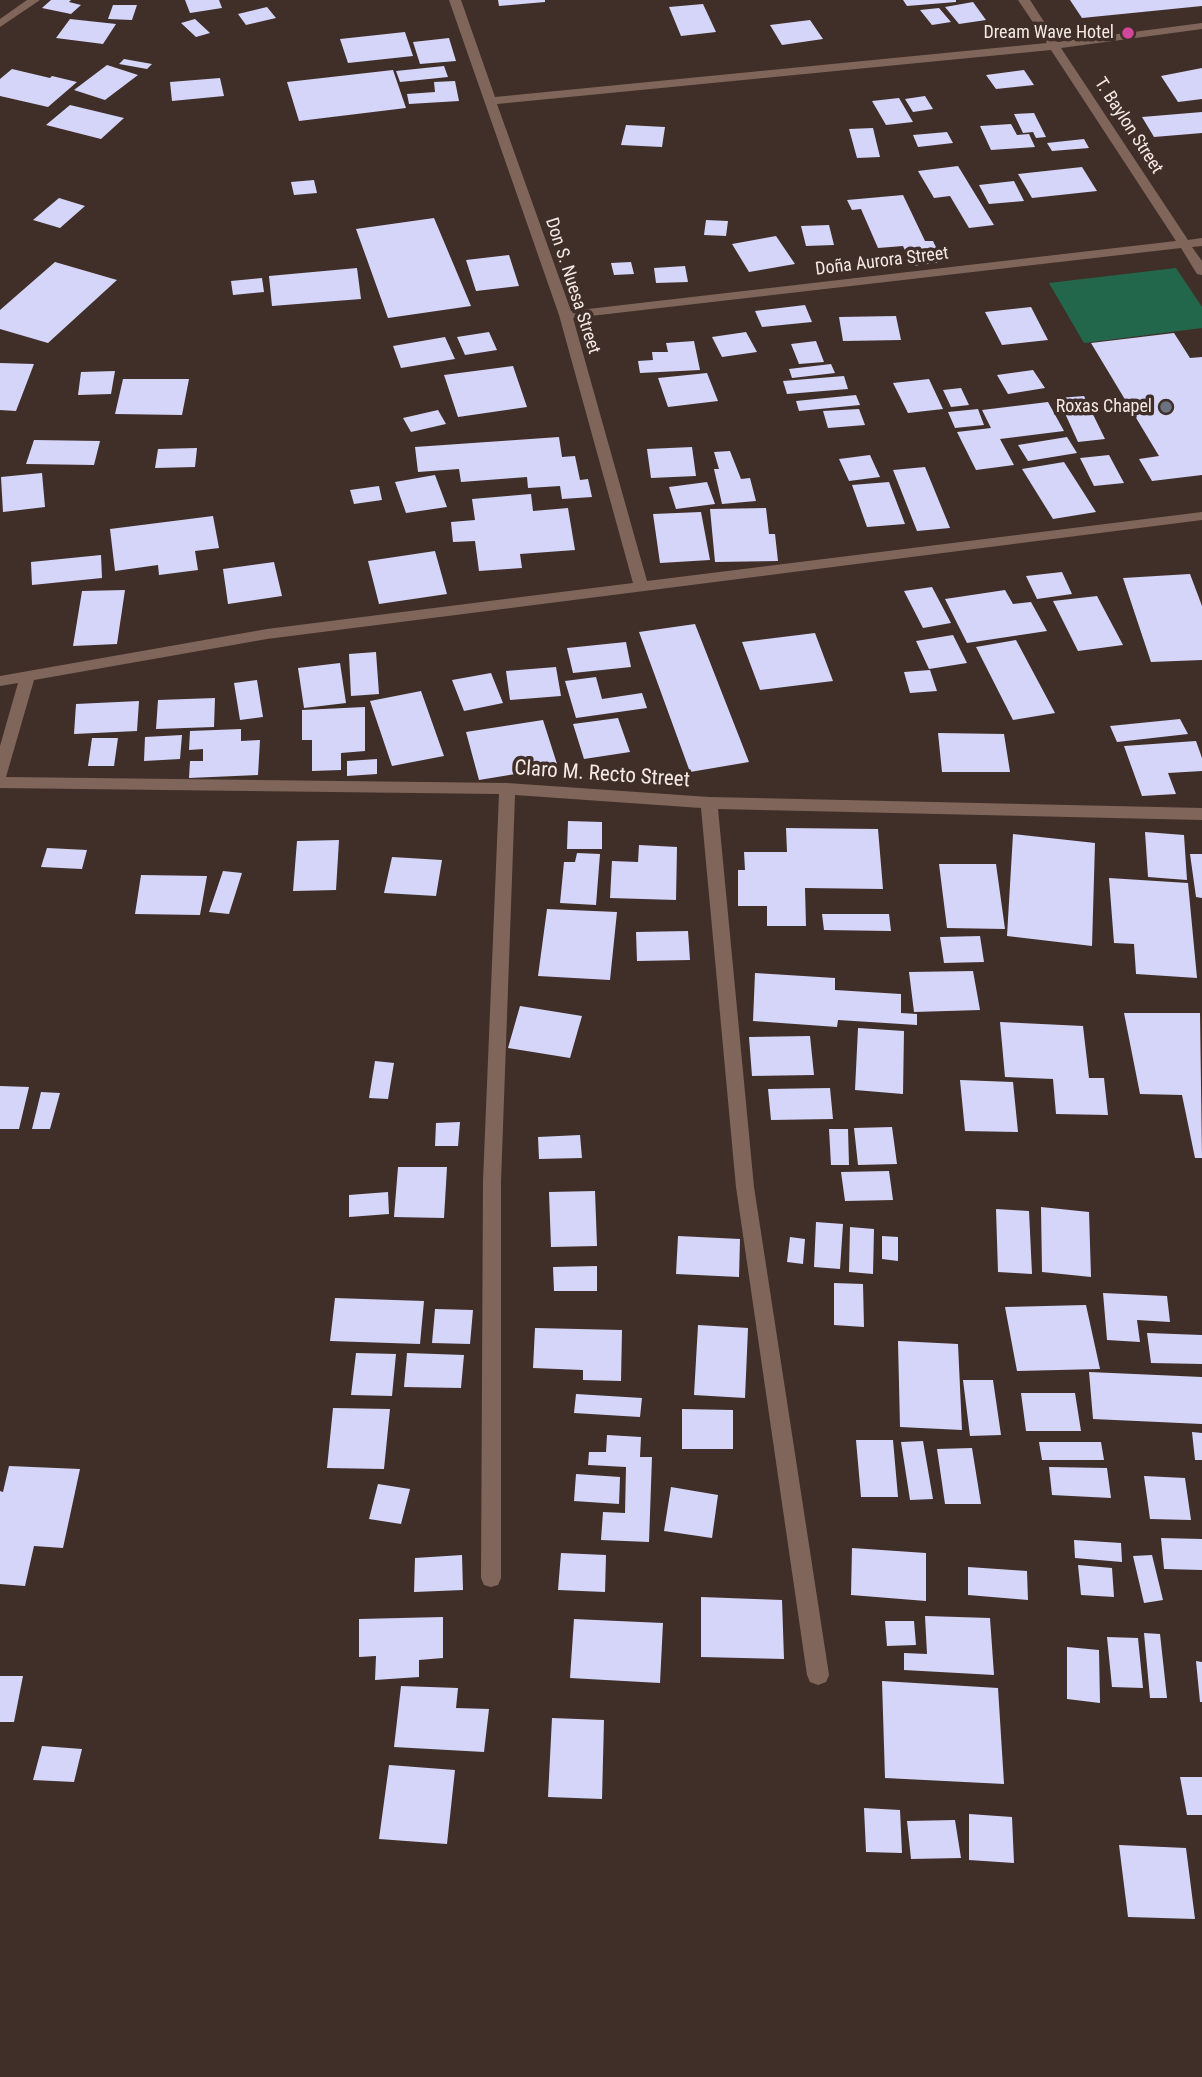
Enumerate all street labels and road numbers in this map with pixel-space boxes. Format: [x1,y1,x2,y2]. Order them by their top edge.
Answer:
street label: T. Baylon Street [1089,74,1167,178]
street label: Don S. Nuesa Street [540,215,604,357]
street label: Doña Aurora Street [814,243,950,281]
street label: Claro M. Recto Street [513,756,691,794]

